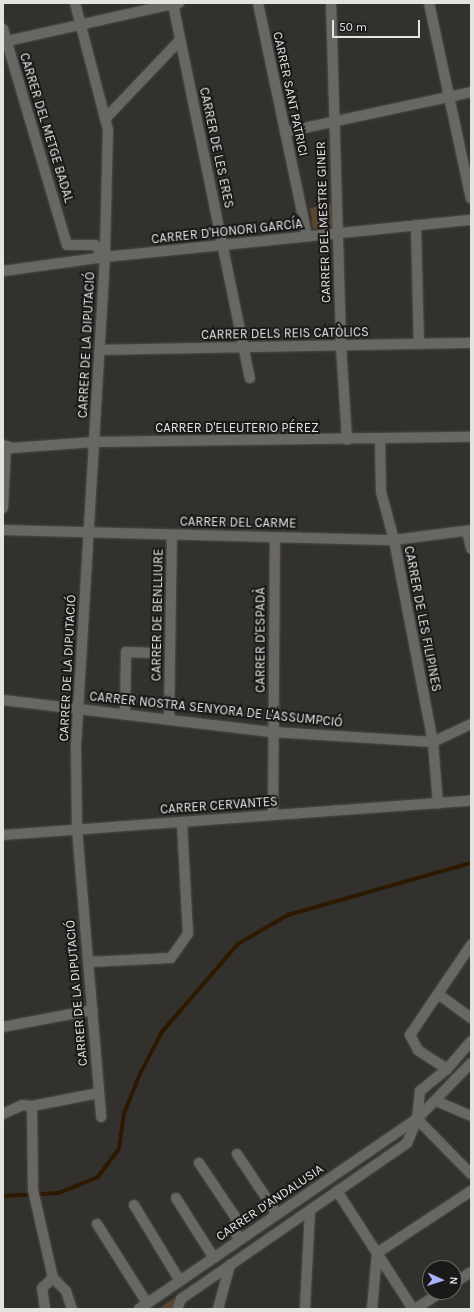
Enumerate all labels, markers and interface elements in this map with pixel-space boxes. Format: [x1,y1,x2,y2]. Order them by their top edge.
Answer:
scale bar [334,12,422,38]
text: 50 m [339,20,367,34]
street label: CARRER SANT PATRICI [269,30,311,158]
street label: CARRER DEL METGE BADAL [16,51,76,205]
street label: CARRER DE LES ERES [196,86,236,210]
street label: CARRER DEL MESTRE GINER [313,141,335,303]
street label: CARRER D'HONORI GARCÍA [151,216,303,248]
street label: CARRER DE LA DIPUTACIÓ [75,271,99,419]
street label: CARRER DELS REIS CATÒLICS [201,325,369,343]
street label: CARRER D'ELEUTERIO PÉREZ [155,420,319,436]
street label: CARRER DEL CARME [180,514,296,532]
street label: CARRER DE LES FILIPINES [400,545,444,693]
street label: CARRER DE BENLLIURE [149,549,167,681]
street label: CARRER D'ESPADÀ [253,587,269,693]
street label: CARRER DE LA DIPUTACIÓ [56,594,80,742]
street label: CARRER NOSTRA SENYORA DE L'ASSUMPCIÓ [89,689,343,731]
street label: CARRER CERVANTES [160,794,278,818]
street label: CARRER DE LA DIPUTACIÓ [63,919,91,1067]
street label: CARRER D'ANDALUSIA [213,1161,327,1245]
north arrow [422,1260,462,1300]
text: N [447,1276,460,1285]

